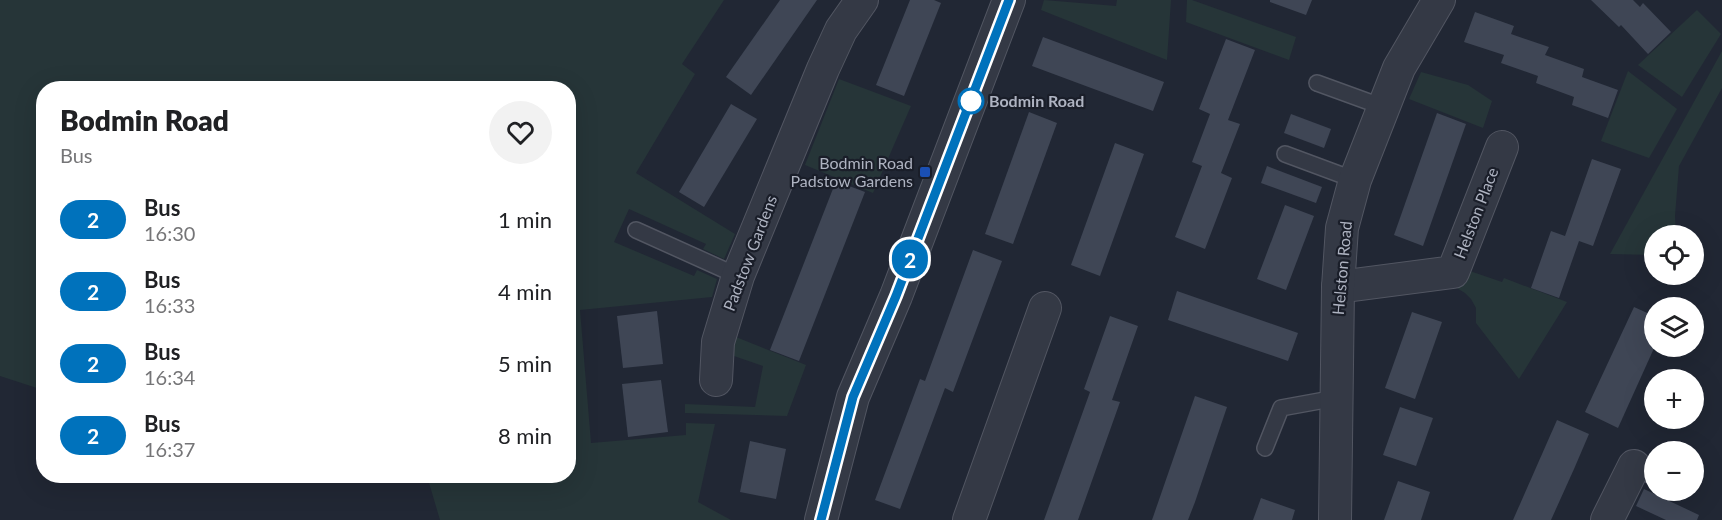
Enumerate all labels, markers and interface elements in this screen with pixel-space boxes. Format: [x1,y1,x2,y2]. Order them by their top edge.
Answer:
marker: Bodmin Road [958,88,984,114]
place label: Bodmin Road [989,91,1084,110]
button: heart [489,101,552,164]
text: Bodmin Road [60,103,229,137]
text: Bus [60,143,93,167]
place label: Bodmin Road Padstow Gardens [790,153,913,190]
marker: Bodmin Road Padstow Gardens [918,165,932,179]
street label: Helston Place [1449,165,1502,261]
street label: Padstow Gardens [719,192,780,313]
text: Bus [144,194,180,221]
text: 1 min [498,206,552,233]
text: 2 [87,207,99,232]
street label: Helston Road [1328,220,1355,316]
text: 16:30 [144,221,195,245]
map controls [1644,225,1704,501]
button: locate [1644,225,1704,285]
line badge: 2 [890,240,930,278]
text: 2 [904,247,916,272]
text: Bus [144,266,180,293]
text: 4 min [498,278,552,305]
text: 2 [87,279,99,304]
text: 16:33 [144,293,195,317]
button: layers [1644,297,1704,357]
text: Bus [144,338,180,365]
text: 5 min [498,350,552,377]
text: 2 [87,351,99,376]
text: 16:34 [144,365,195,389]
button: + [1644,369,1704,429]
text: Bus [144,410,180,437]
text: 8 min [498,422,552,449]
text: 2 [87,423,99,448]
text: 16:37 [144,437,195,461]
button: − [1644,441,1704,501]

